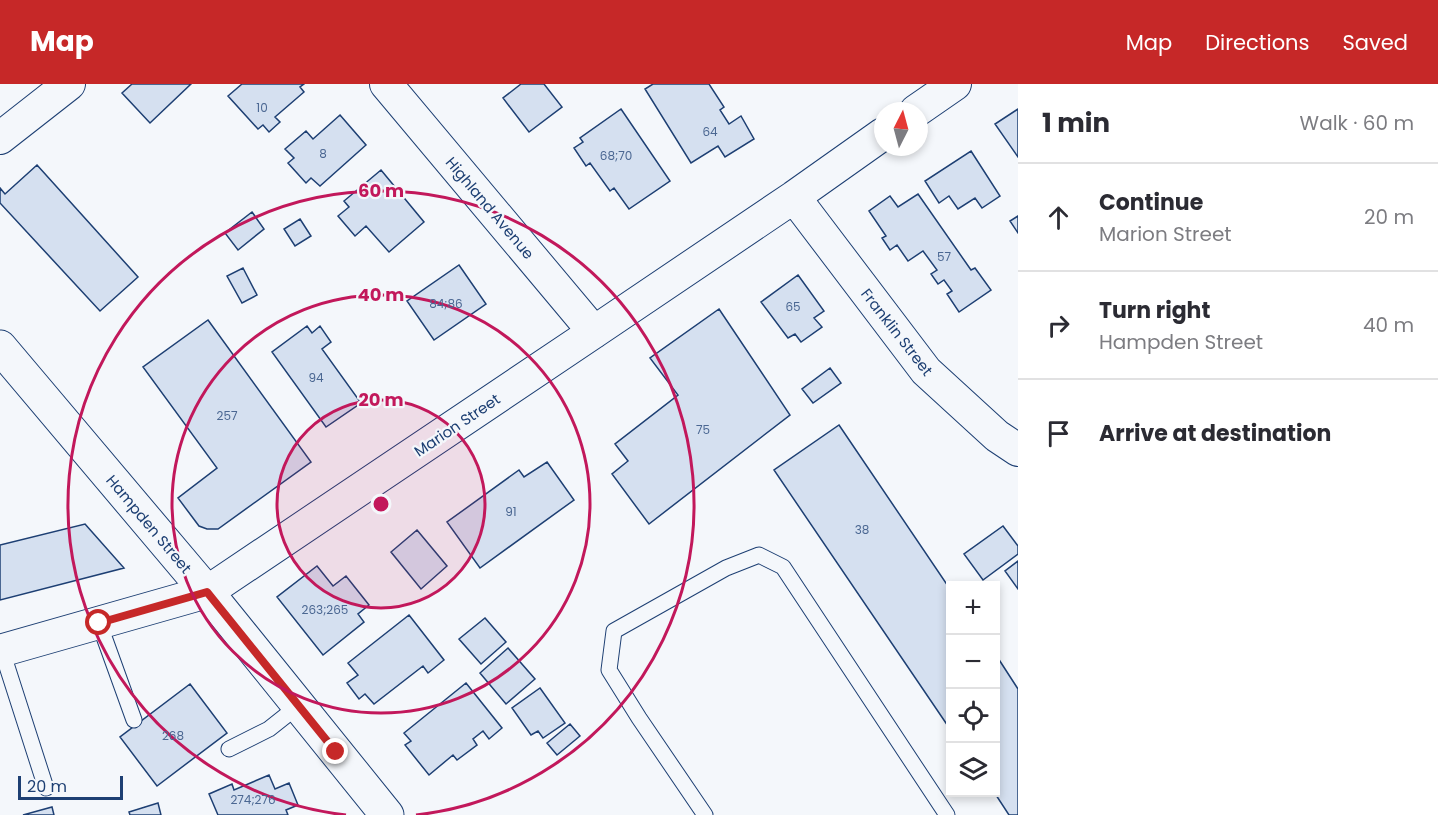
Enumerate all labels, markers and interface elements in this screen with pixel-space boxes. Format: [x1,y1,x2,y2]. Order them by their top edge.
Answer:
text: Map [30,22,94,61]
text: Map [1126,28,1172,57]
text: Directions [1205,28,1309,57]
text: Saved [1342,28,1408,57]
house number: 10 [256,99,268,116]
north arrow [874,102,928,156]
text: 1 min [1042,105,1110,141]
text: Walk · 60 m [1300,109,1414,137]
house number: 64 [702,123,718,140]
house number: 8 [319,145,327,162]
house number: 68;70 [600,147,632,164]
street label: Highland Avenue [441,152,539,264]
text: 60 m [358,178,404,203]
text: Continue [1099,187,1203,218]
icon: ahead [1042,201,1075,234]
text: 20 m [1364,203,1414,231]
text: Marion Street [1099,220,1232,248]
house number: 57 [937,248,951,265]
text: 40 m [358,282,404,307]
street label: Franklin Street [856,284,938,380]
house number: 84;86 [429,295,463,312]
text: Turn right [1099,295,1210,326]
house number: 65 [785,298,801,315]
icon: right [1042,309,1075,342]
text: 40 m [1363,311,1414,339]
text: Hampden Street [1099,328,1263,356]
house number: 94 [308,369,324,386]
text: 20 m [359,387,403,412]
street label: Marion Street [410,388,504,462]
house number: 257 [217,407,238,424]
icon: arrive [1042,417,1075,450]
text: Arrive at destination [1099,418,1331,449]
house number: 75 [696,421,710,438]
street label: Hampden Street [101,470,197,578]
centre of rings [371,494,391,514]
house number: 91 [505,503,517,520]
house number: 38 [855,521,869,538]
map controls [946,581,1000,797]
button: + [946,581,1000,635]
house number: 263;265 [302,601,348,618]
route start [85,609,111,635]
button: − [946,635,1000,689]
button: locate [946,689,1000,743]
house number: 268 [162,727,184,744]
route end [322,738,348,764]
button: layers [946,743,1000,797]
scale bar [18,773,123,800]
text: 20 m [27,775,67,798]
house number: 274;276 [230,791,276,808]

